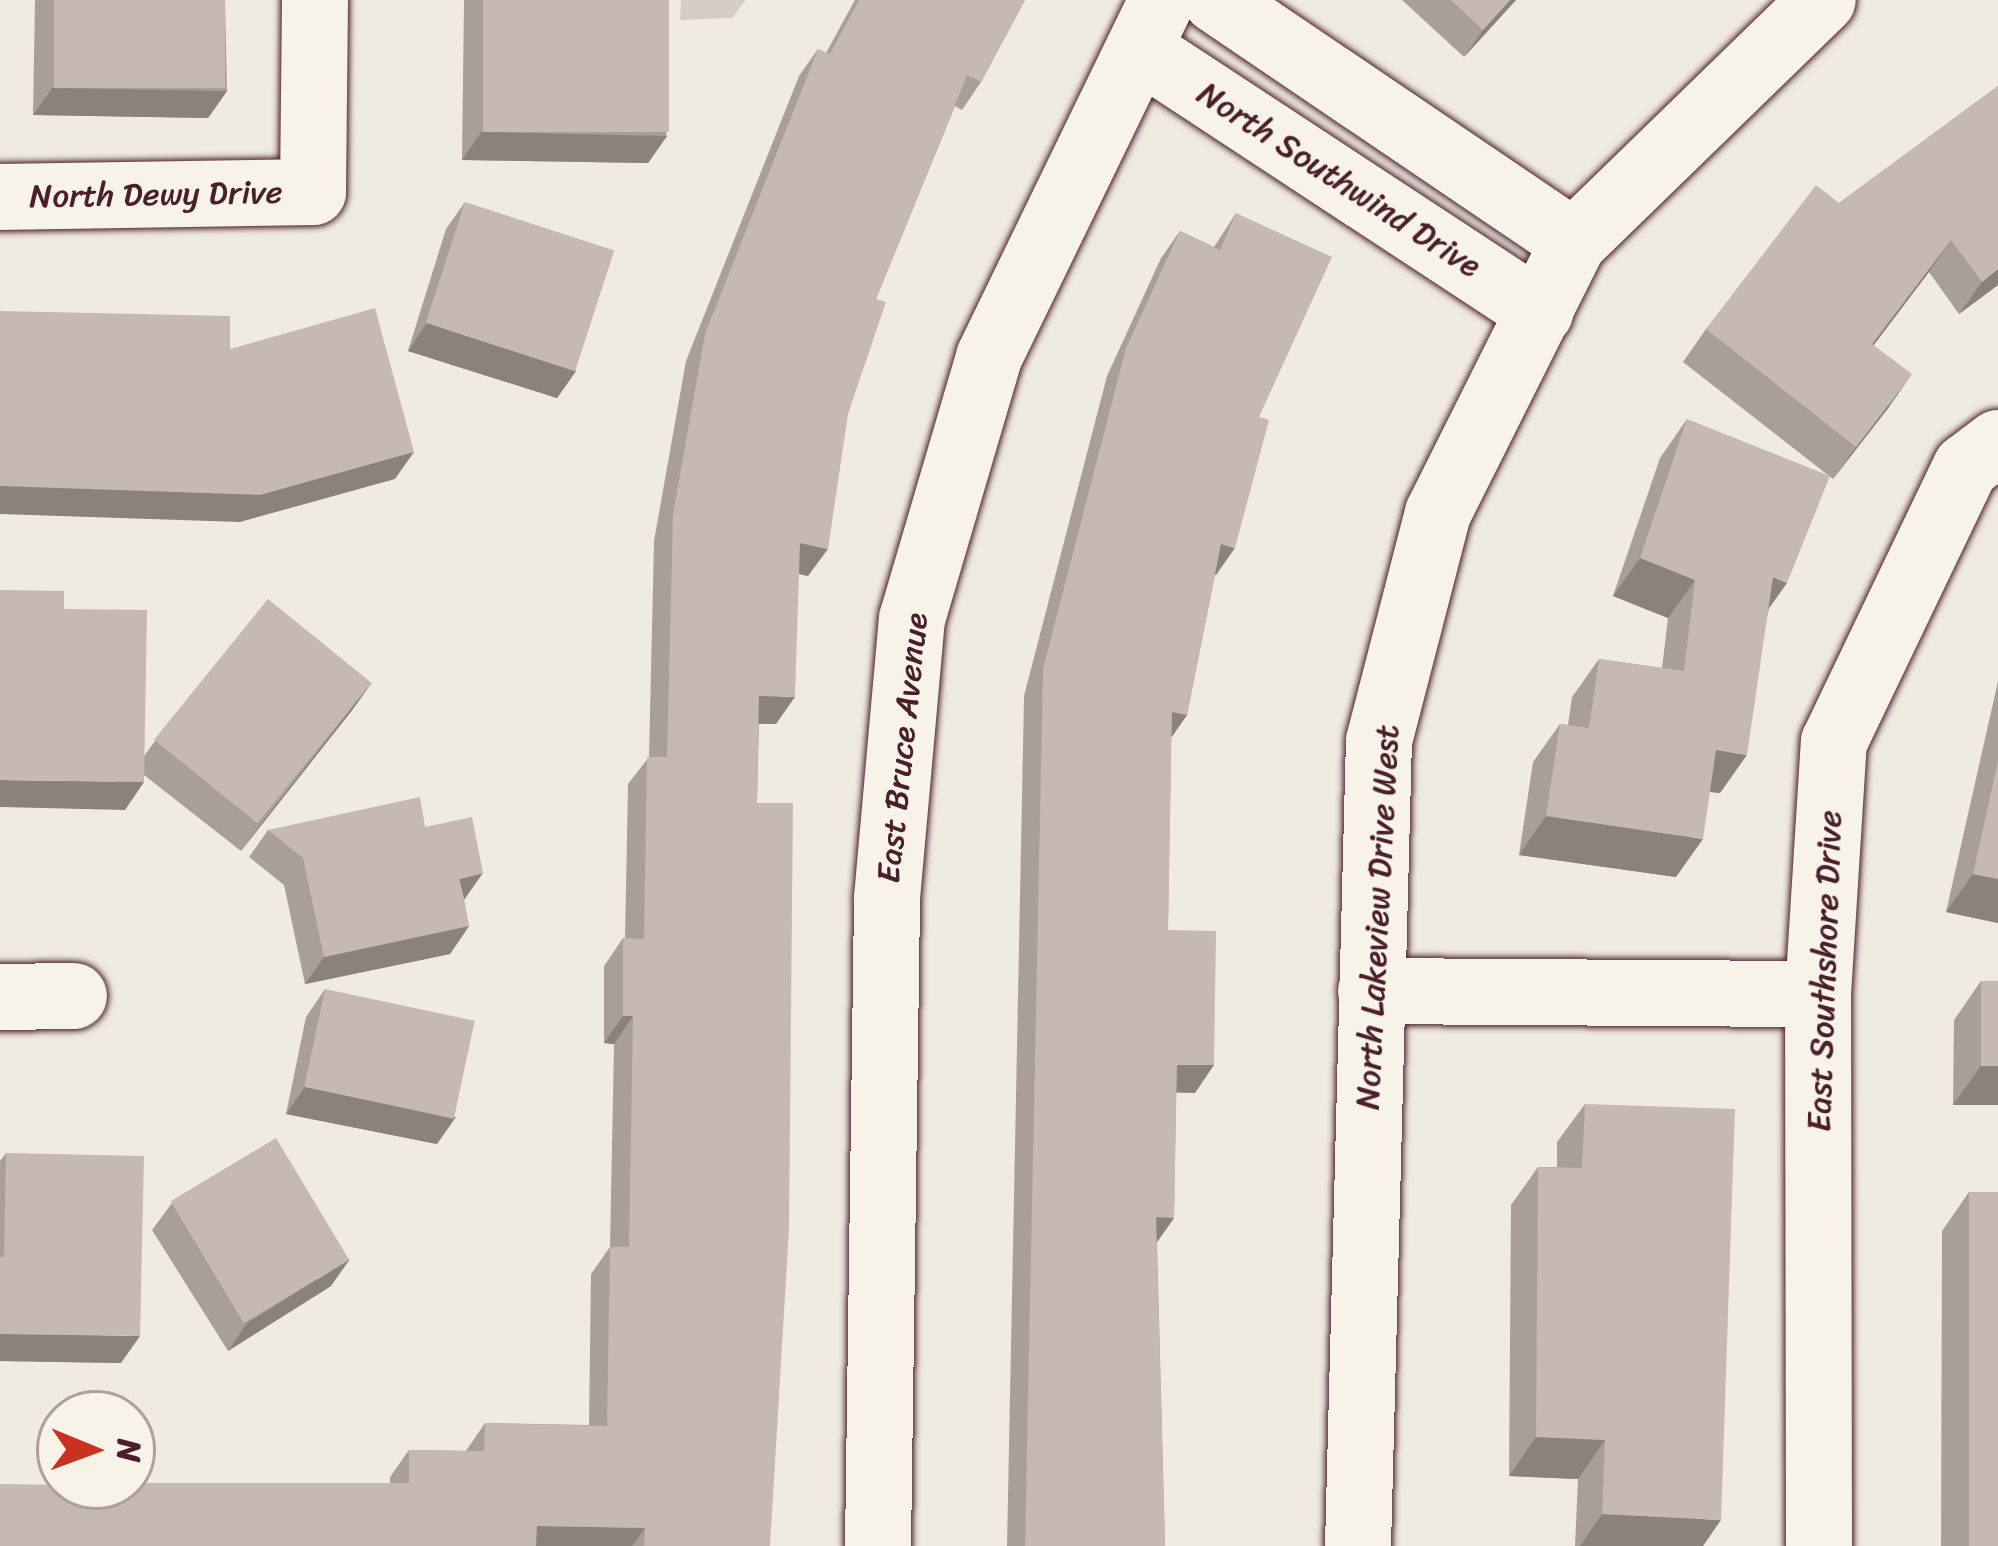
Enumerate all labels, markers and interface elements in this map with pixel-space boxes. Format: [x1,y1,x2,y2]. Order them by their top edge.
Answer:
street label: North Southwind Drive [1190,73,1488,287]
street label: North Dewy Drive [29,173,283,217]
street label: East Bruce Avenue [869,610,937,886]
street label: North Lakeview Drive West [1348,722,1408,1112]
street label: East Southshore Drive [1800,810,1850,1132]
north arrow [36,1390,156,1510]
text: N [100,1439,158,1463]

